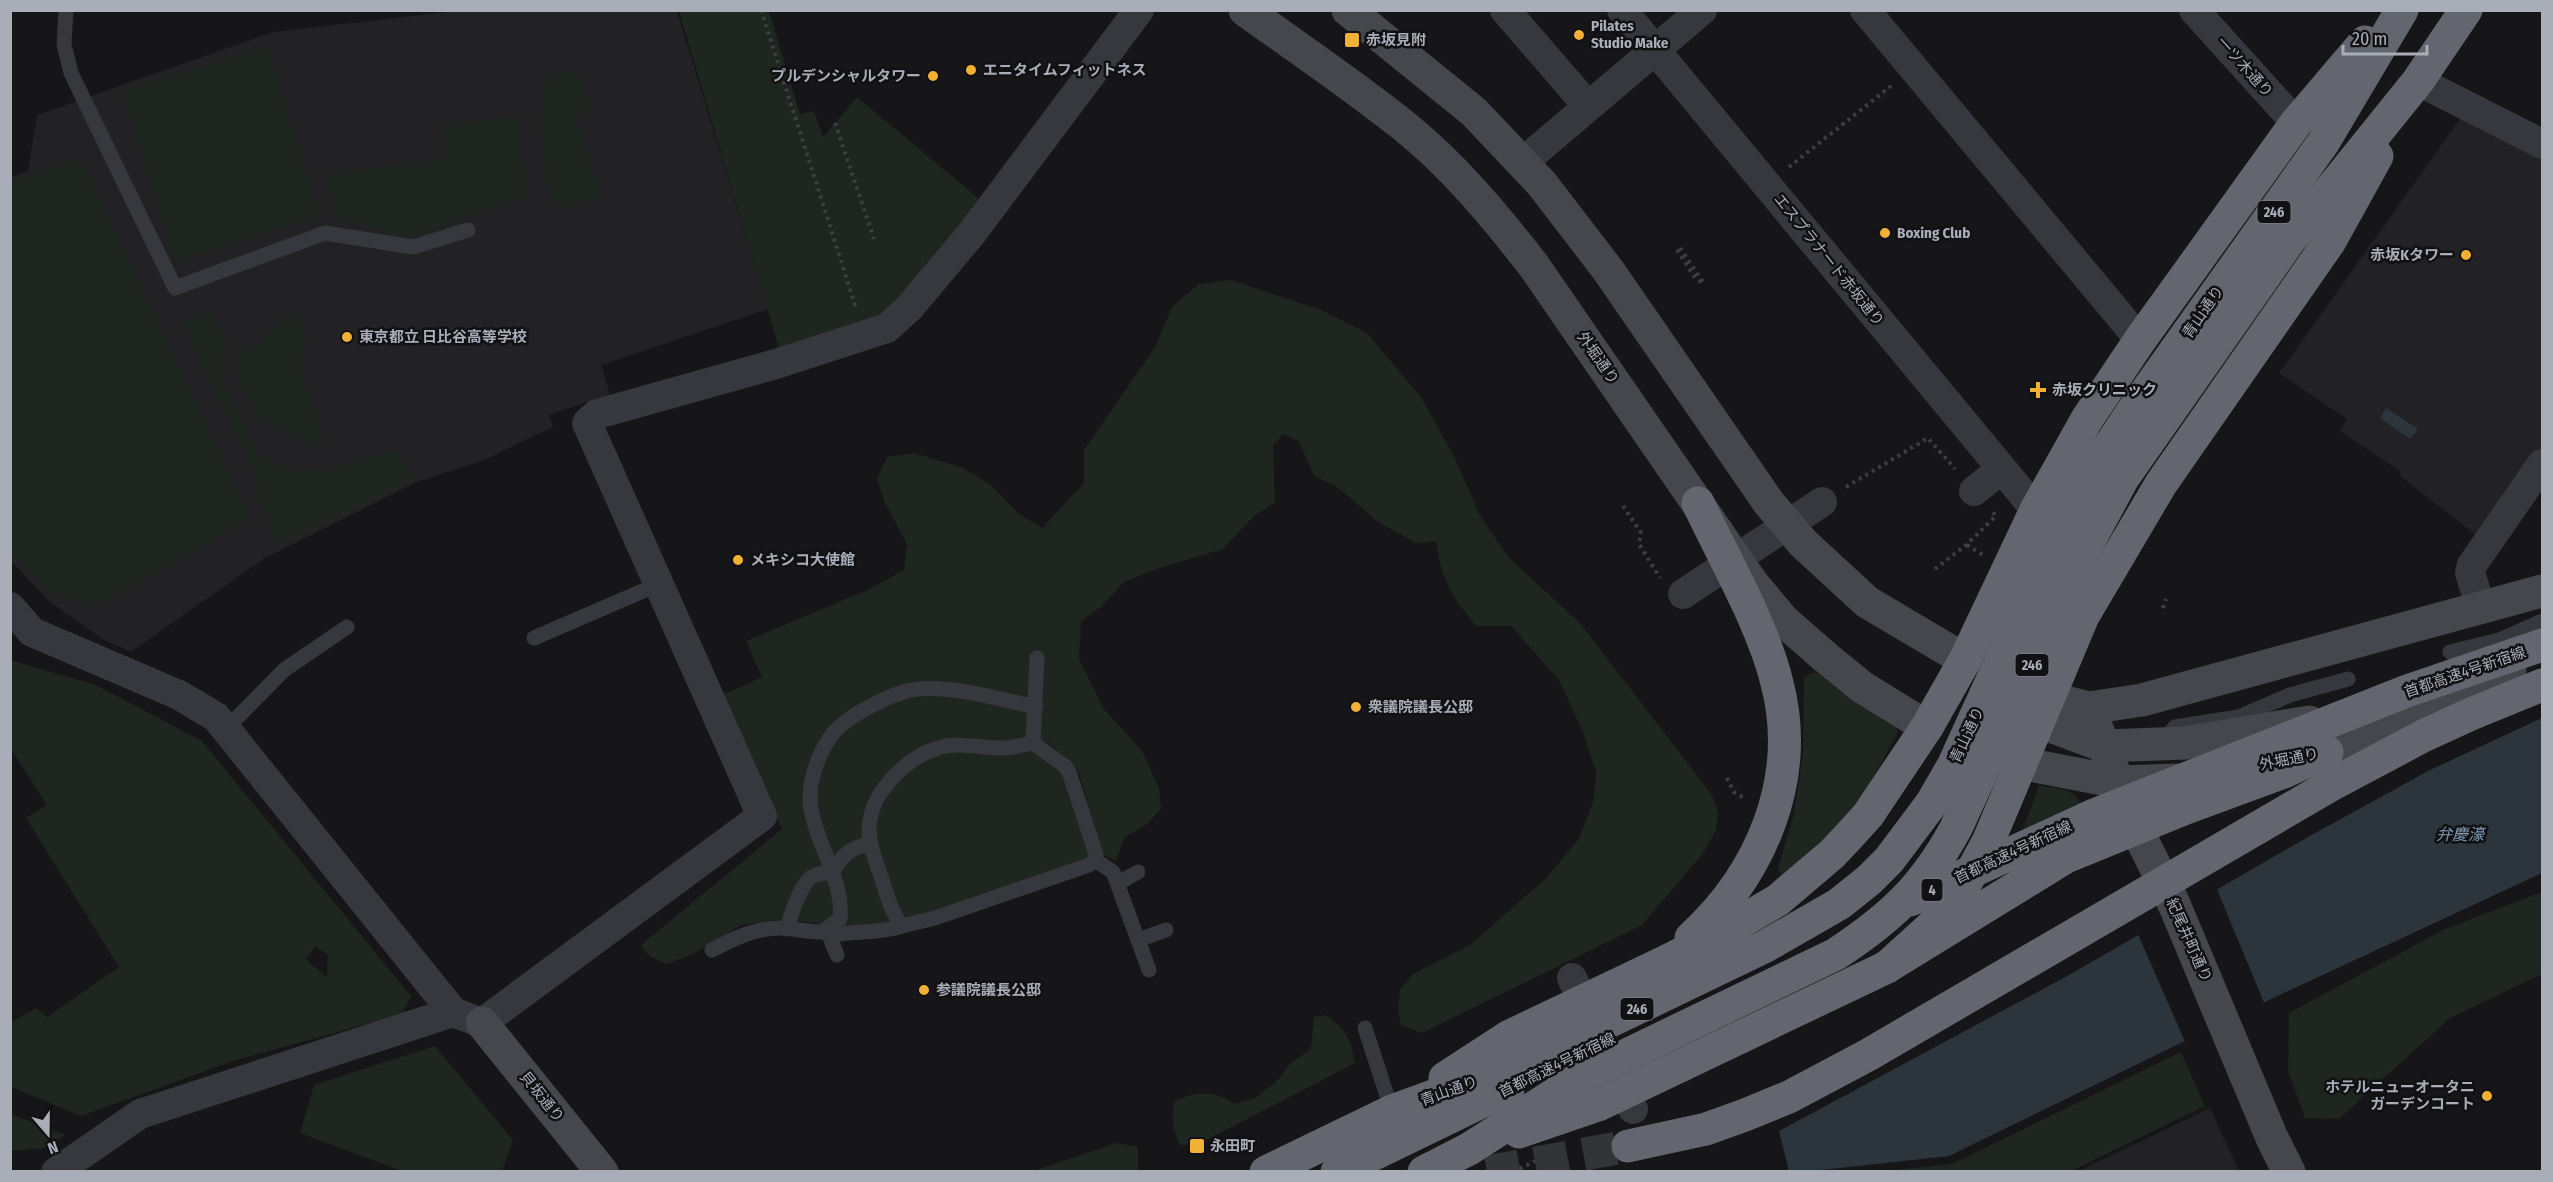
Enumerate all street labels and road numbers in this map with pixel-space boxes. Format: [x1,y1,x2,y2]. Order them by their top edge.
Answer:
street label: 一ツ木通り [2213,33,2277,101]
street label: エスプラナード赤坂通り [1770,190,1888,330]
road number: 246 [2258,201,2290,223]
street label: 青山通り [2178,282,2228,342]
street label: 外堀通り [1573,328,1623,388]
street label: 首都高速4号新宿線 [2402,643,2528,701]
road number: 246 [2016,654,2048,676]
street label: 青山通り [1946,704,1988,766]
street label: 外堀通り [2258,744,2320,774]
street label: 首都高速4号新宿線 [1952,817,2074,887]
road number: 4 [1922,879,1942,901]
street label: 紀尾井町通り [2162,895,2216,985]
road number: 246 [1620,998,1654,1020]
street label: 首都高速4号新宿線 [1496,1029,1618,1101]
street label: 貝坂通り [516,1068,568,1126]
street label: 青山通り [1418,1072,1480,1110]

